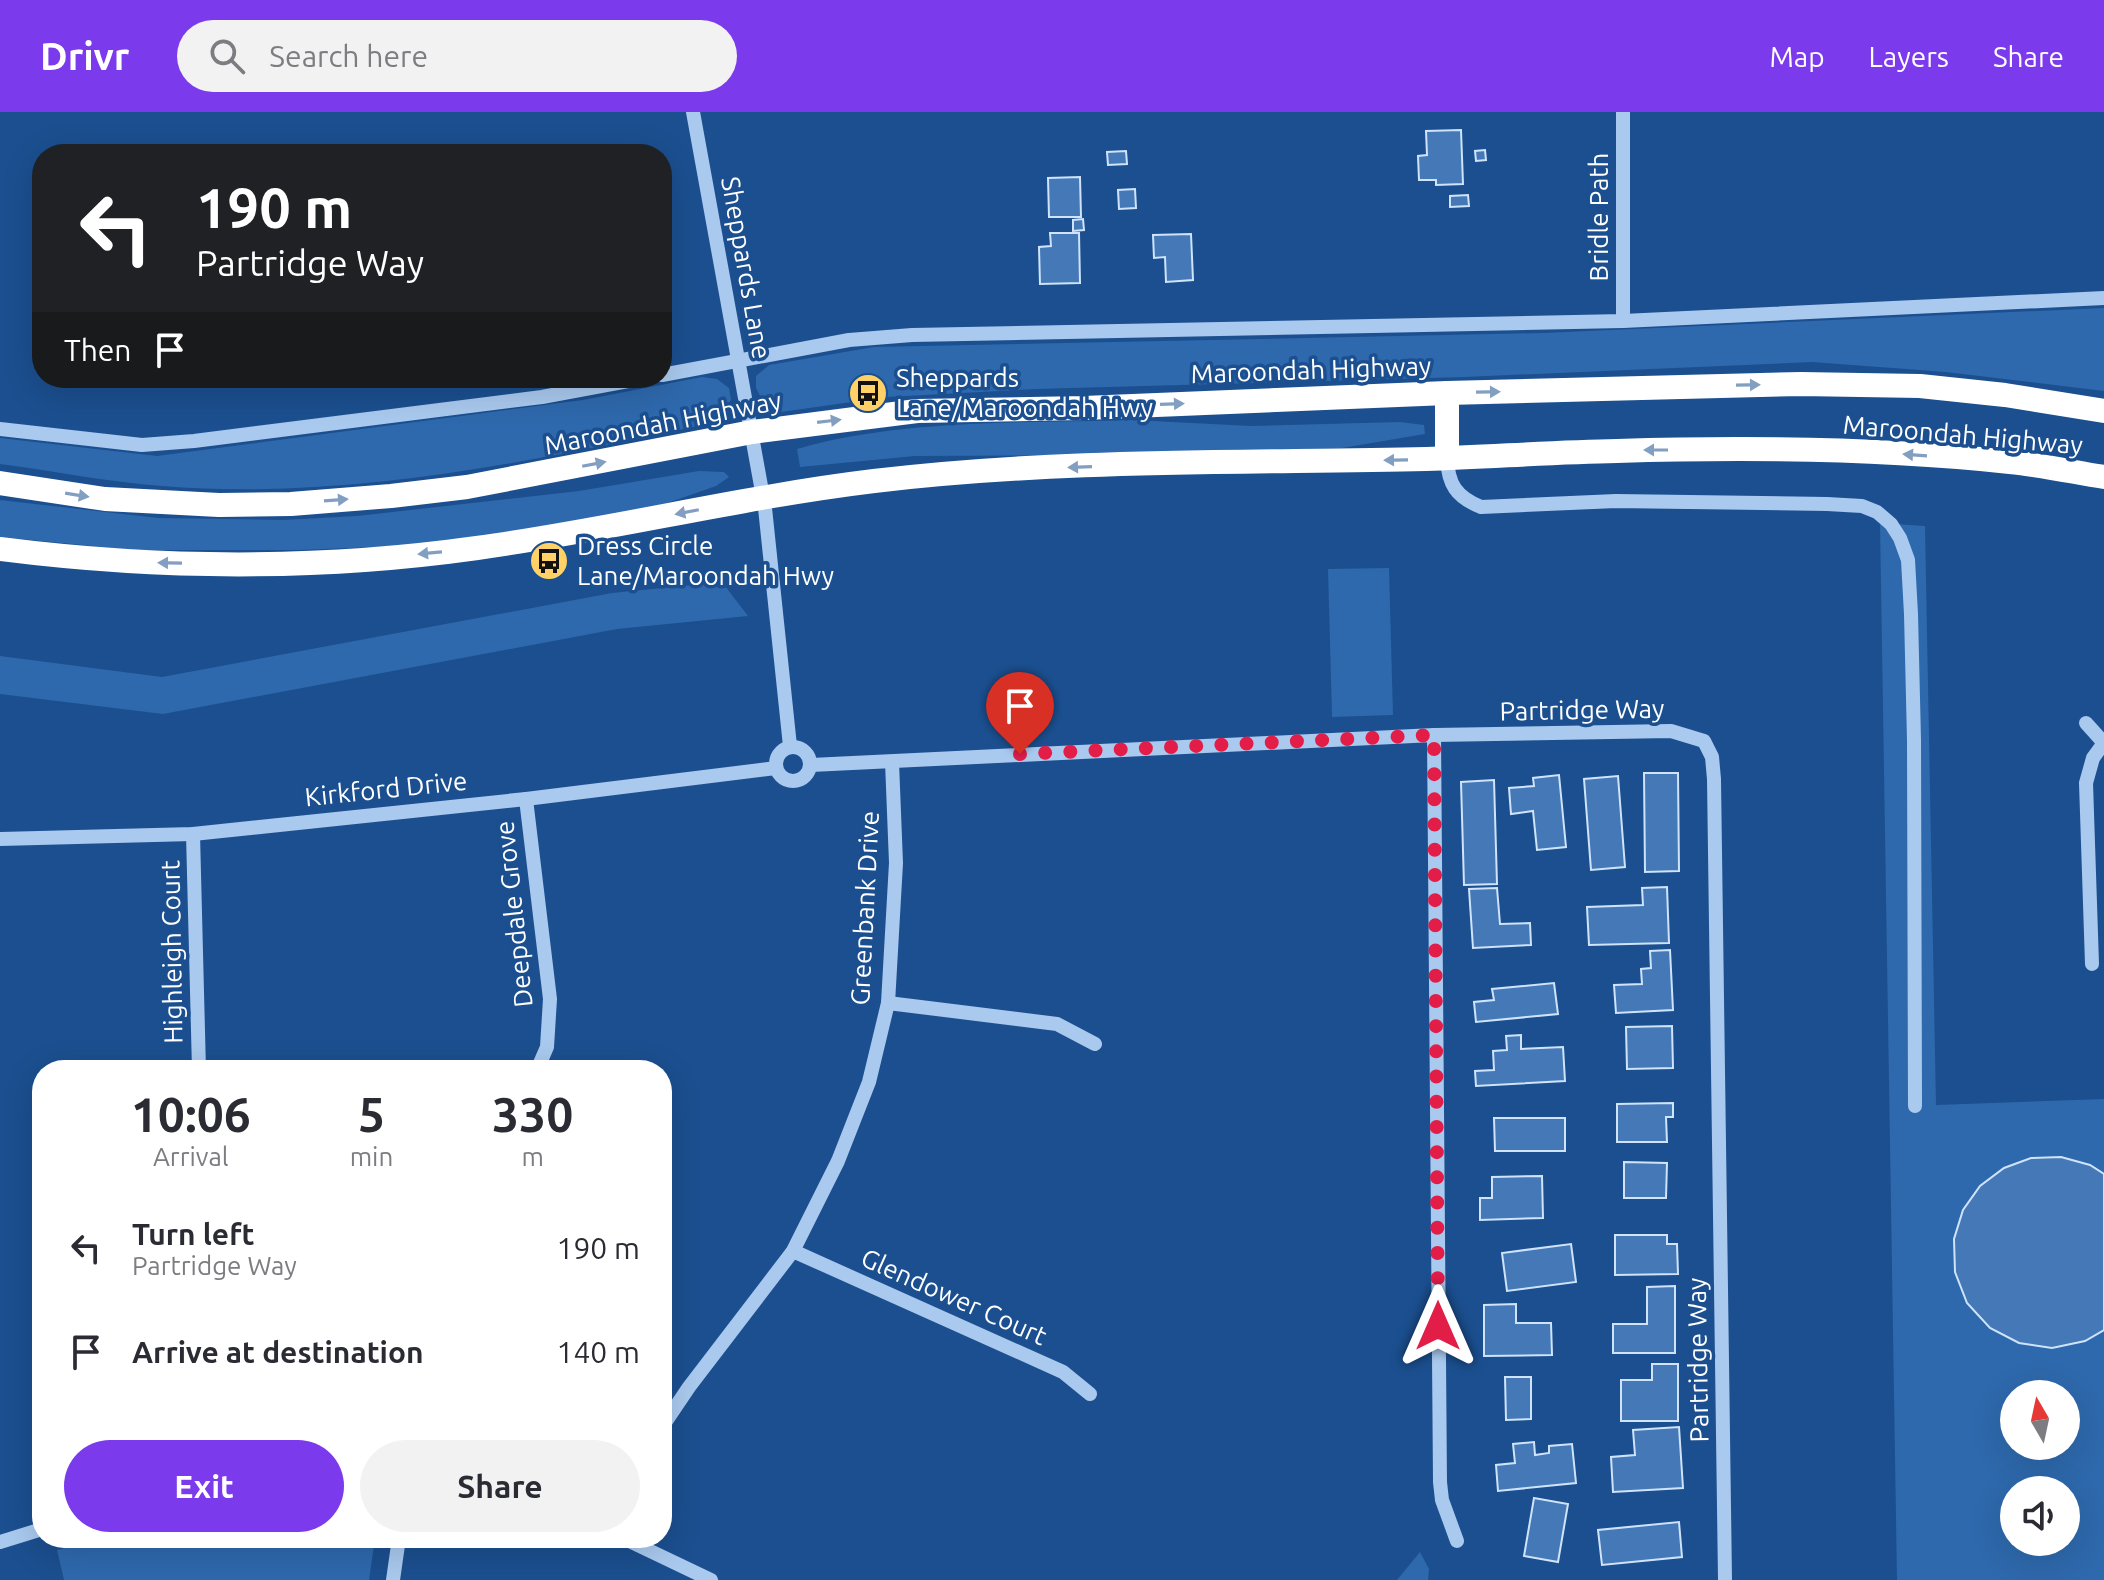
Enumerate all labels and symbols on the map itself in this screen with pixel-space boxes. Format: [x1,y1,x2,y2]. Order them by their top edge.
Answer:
street label: Bridle Path [1584,153,1613,281]
street label: Sheppards Lane [716,174,777,361]
street label: Maroondah Highway [1190,351,1432,388]
place label: Sheppards Lane/Maroondah Hwy [896,363,1153,422]
bus stop icon: Sheppards Lane/Maroondah Hwy [847,372,889,414]
one-way arrow [1736,379,1761,391]
street label: Maroondah Highway [542,385,784,460]
one-way arrow [1476,386,1501,398]
one-way arrow [1160,398,1185,411]
street label: Maroondah Highway [1842,410,2084,459]
one-way arrow [817,414,842,427]
one-way arrow [1643,444,1668,456]
one-way arrow [1902,448,1927,461]
one-way arrow [1383,453,1408,466]
one-way arrow [581,457,606,469]
one-way arrow [1067,460,1092,473]
one-way arrow [65,489,90,501]
one-way arrow [324,493,349,506]
one-way arrow [674,507,699,519]
place label: Dress Circle Lane/Maroondah Hwy [577,531,834,590]
bus stop icon: Dress Circle Lane/Maroondah Hwy [528,540,570,582]
one-way arrow [417,547,442,560]
one-way arrow [157,557,182,569]
pin [986,672,1054,754]
street label: Partridge Way [1499,694,1665,725]
street label: Kirkford Drive [303,766,469,811]
street label: Greenbank Drive [845,810,884,1006]
street label: Deepdale Grove [489,819,538,1009]
street label: Highleigh Court [155,860,188,1044]
street label: Glendower Court [857,1243,1051,1350]
street label: Partridge Way [1682,1277,1713,1443]
position arrow [1396,1284,1480,1368]
north arrow [2000,1380,2080,1460]

